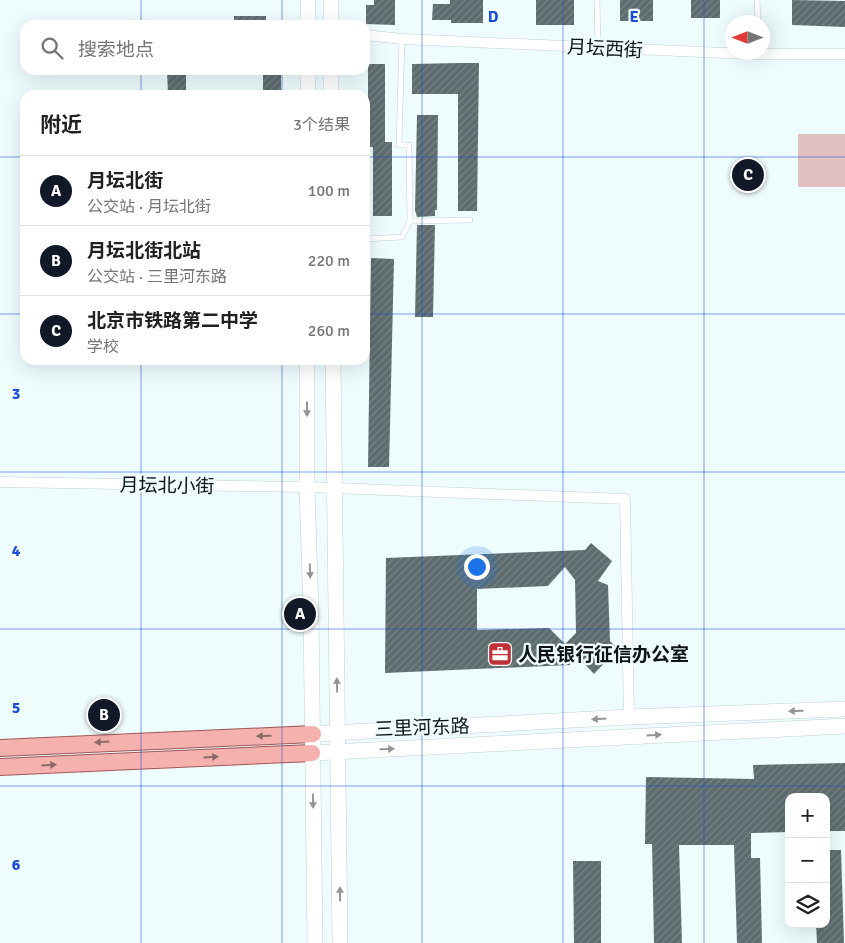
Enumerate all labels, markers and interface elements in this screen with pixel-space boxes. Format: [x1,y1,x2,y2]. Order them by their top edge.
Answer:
text: D [488,7,499,27]
text: E [629,7,639,27]
north arrow [725,15,770,60]
search box [20,20,370,75]
icon: search [38,34,66,62]
street label: 月坛西街 [566,35,644,63]
text: 搜索地点 [78,38,154,62]
text: 附近 [40,112,82,138]
text: 3个结果 [293,115,350,135]
pin: C [732,156,764,194]
text: 月坛北街 [87,169,163,193]
text: A [51,181,61,201]
text: 100 m [308,181,350,201]
text: 公交站 · 月坛北街 [87,197,211,217]
text: 月坛北街北站 [87,239,201,263]
text: B [51,251,61,271]
text: 220 m [308,251,350,271]
text: 公交站 · 三里河东路 [87,267,227,287]
text: 北京市铁路第二中学 [87,309,258,333]
text: C [51,321,61,341]
text: 260 m [308,321,350,341]
text: 学校 [87,337,119,357]
text: 3 [12,384,20,404]
one-way arrow [303,401,311,417]
street label: 月坛北小街 [119,473,215,499]
text: 4 [12,541,21,561]
your location [464,554,490,580]
one-way arrow [306,563,314,579]
pin: A [284,595,316,633]
office icon: 人民银行征信办公室 [487,641,513,667]
place label: 人民银行征信办公室 [518,643,689,667]
one-way arrow [332,676,340,692]
pin: B [88,696,120,734]
text: 5 [12,698,20,718]
one-way arrow [788,707,804,715]
street label: 三里河东路 [374,714,470,742]
one-way arrow [591,715,607,723]
one-way arrow [646,731,662,739]
one-way arrow [256,732,272,740]
one-way arrow [93,738,109,746]
one-way arrow [379,744,395,752]
one-way arrow [203,753,219,761]
one-way arrow [41,761,57,769]
map controls [785,793,830,928]
button: + [785,793,830,838]
one-way arrow [309,794,317,810]
button: − [785,838,830,883]
text: 6 [12,855,21,875]
button: layers [785,883,830,928]
one-way arrow [336,886,344,902]

